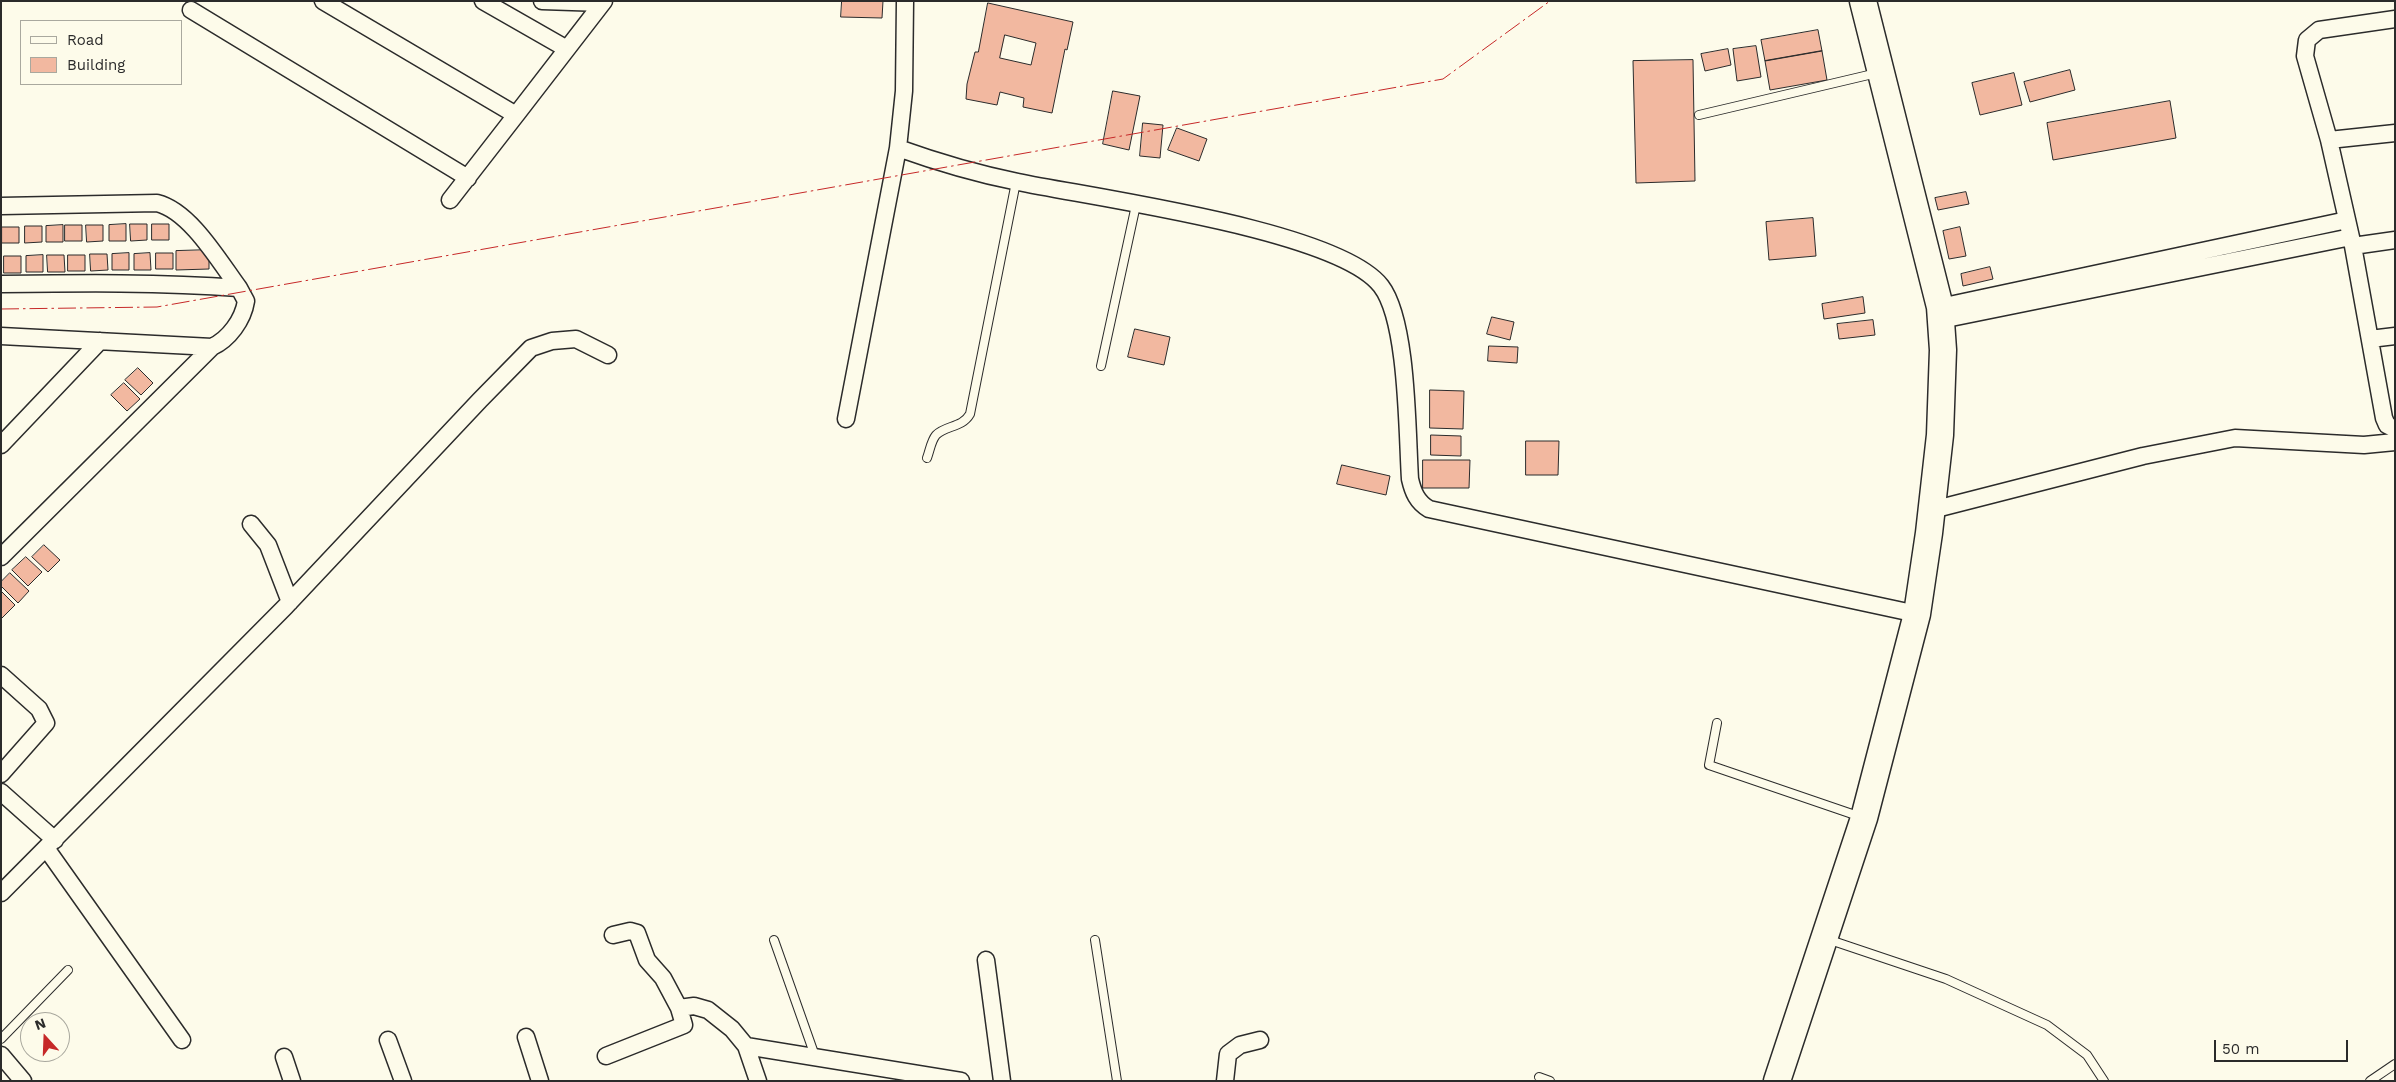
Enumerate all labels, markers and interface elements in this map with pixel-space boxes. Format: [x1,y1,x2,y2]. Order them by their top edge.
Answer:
legend [20,20,182,85]
text: Road [67,31,104,49]
text: Building [67,56,125,74]
north arrow [20,1012,70,1062]
text: N [33,1015,48,1033]
scale bar [2216,1030,2350,1062]
text: 50 m [2222,1040,2259,1058]

